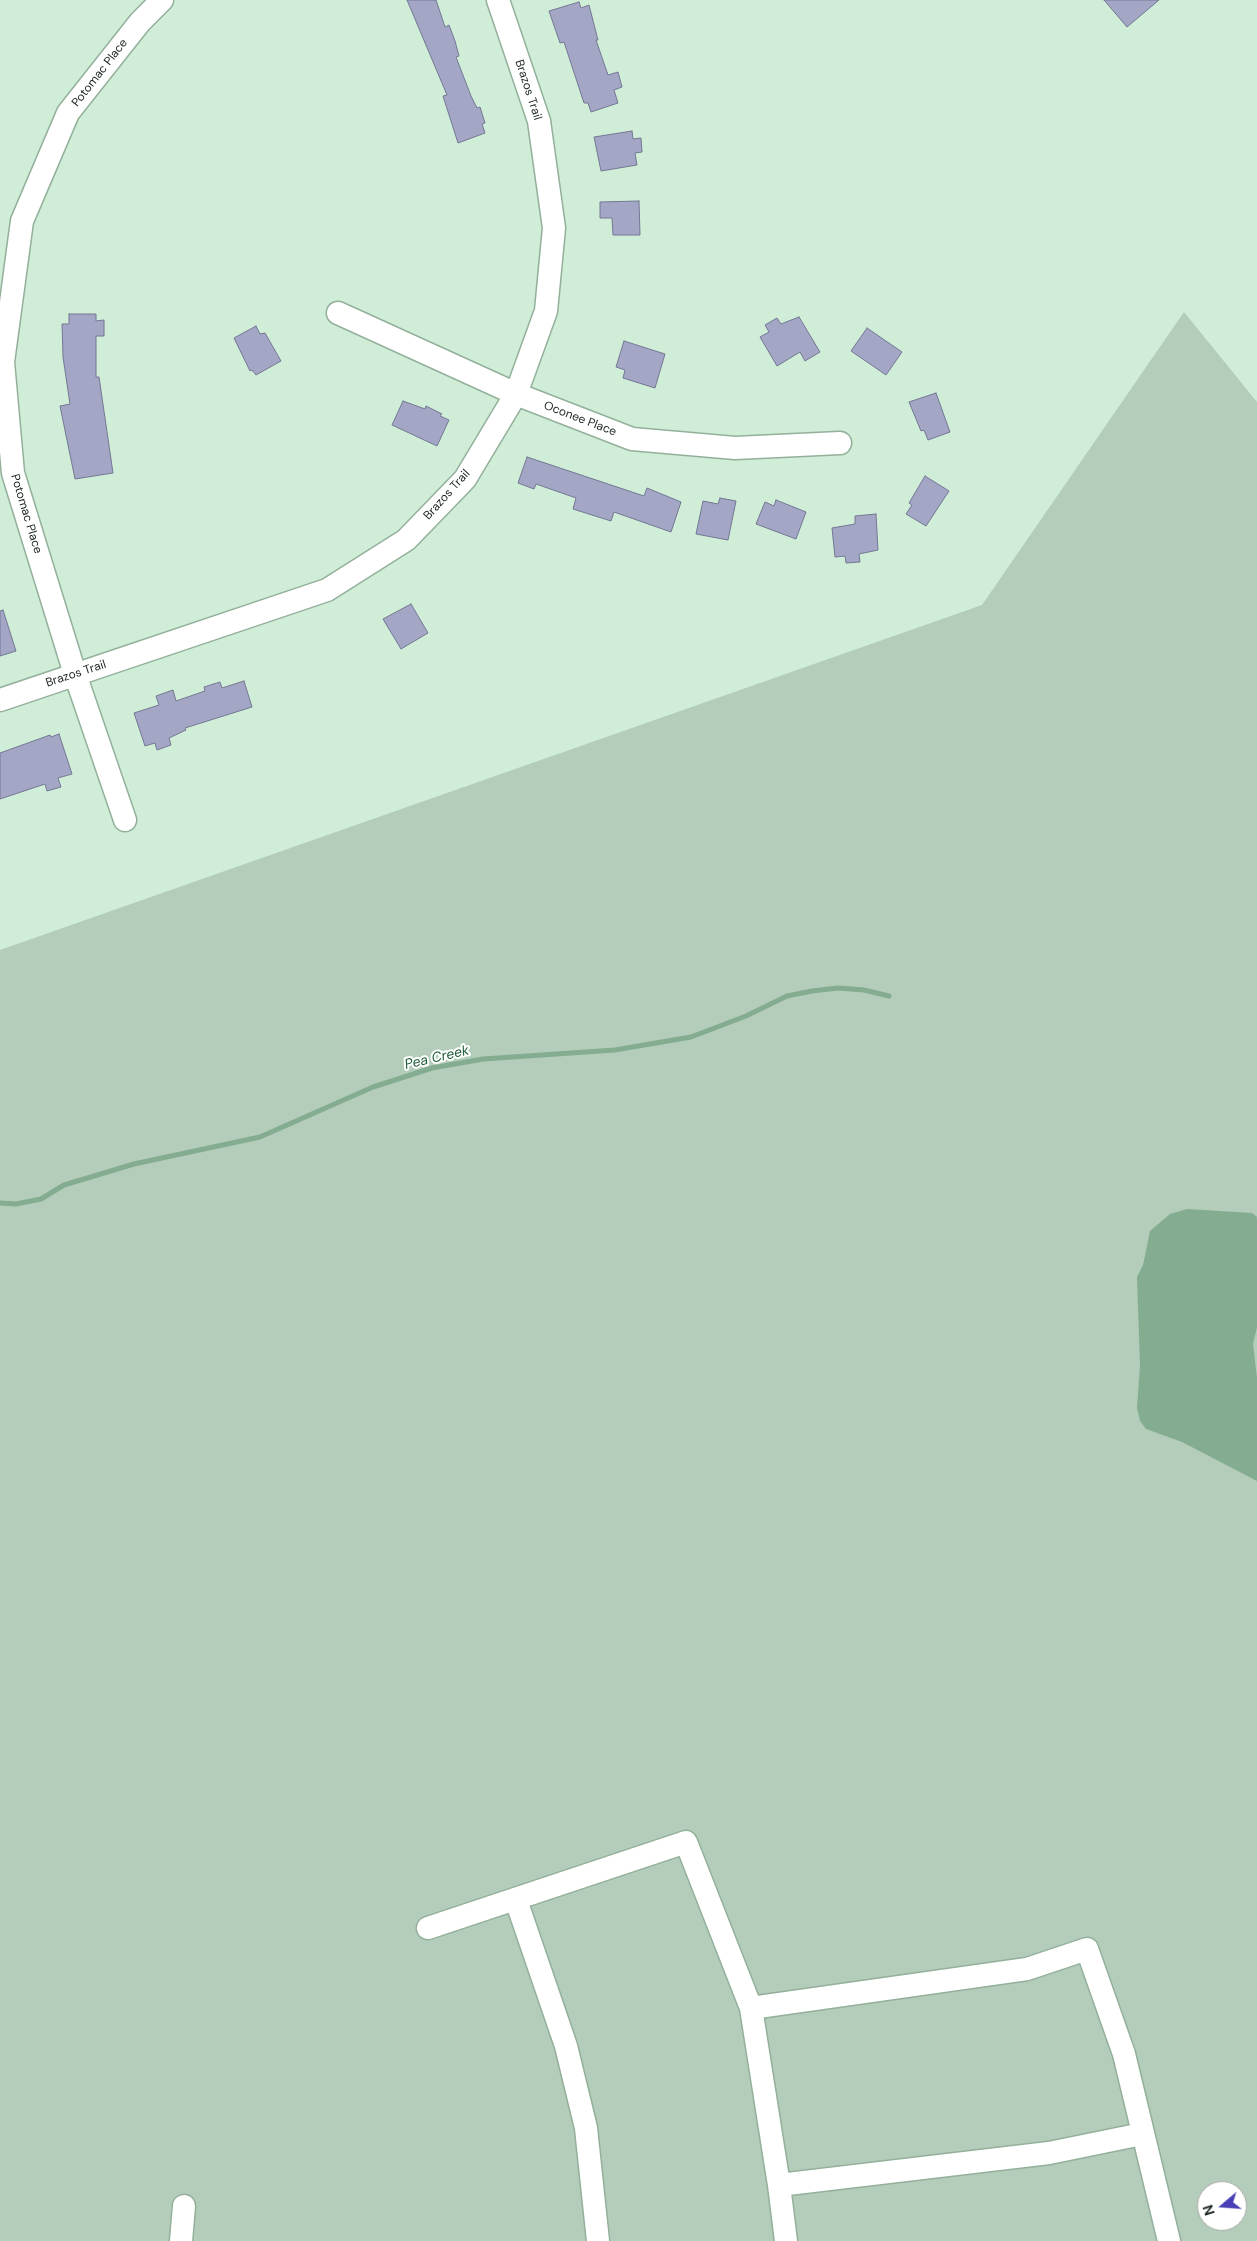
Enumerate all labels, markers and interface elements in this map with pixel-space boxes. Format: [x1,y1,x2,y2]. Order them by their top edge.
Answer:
street label: Potomac Place [69,36,131,110]
street label: Brazos Trail [511,58,545,122]
street label: Oconee Place [542,399,618,439]
street label: Brazos Trail [421,467,473,523]
street label: Potomac Place [7,473,45,555]
street label: Brazos Trail [44,657,108,691]
water label: Pea Creek [403,1042,471,1074]
north arrow [1197,2181,1247,2231]
text: N [1199,2203,1219,2218]

